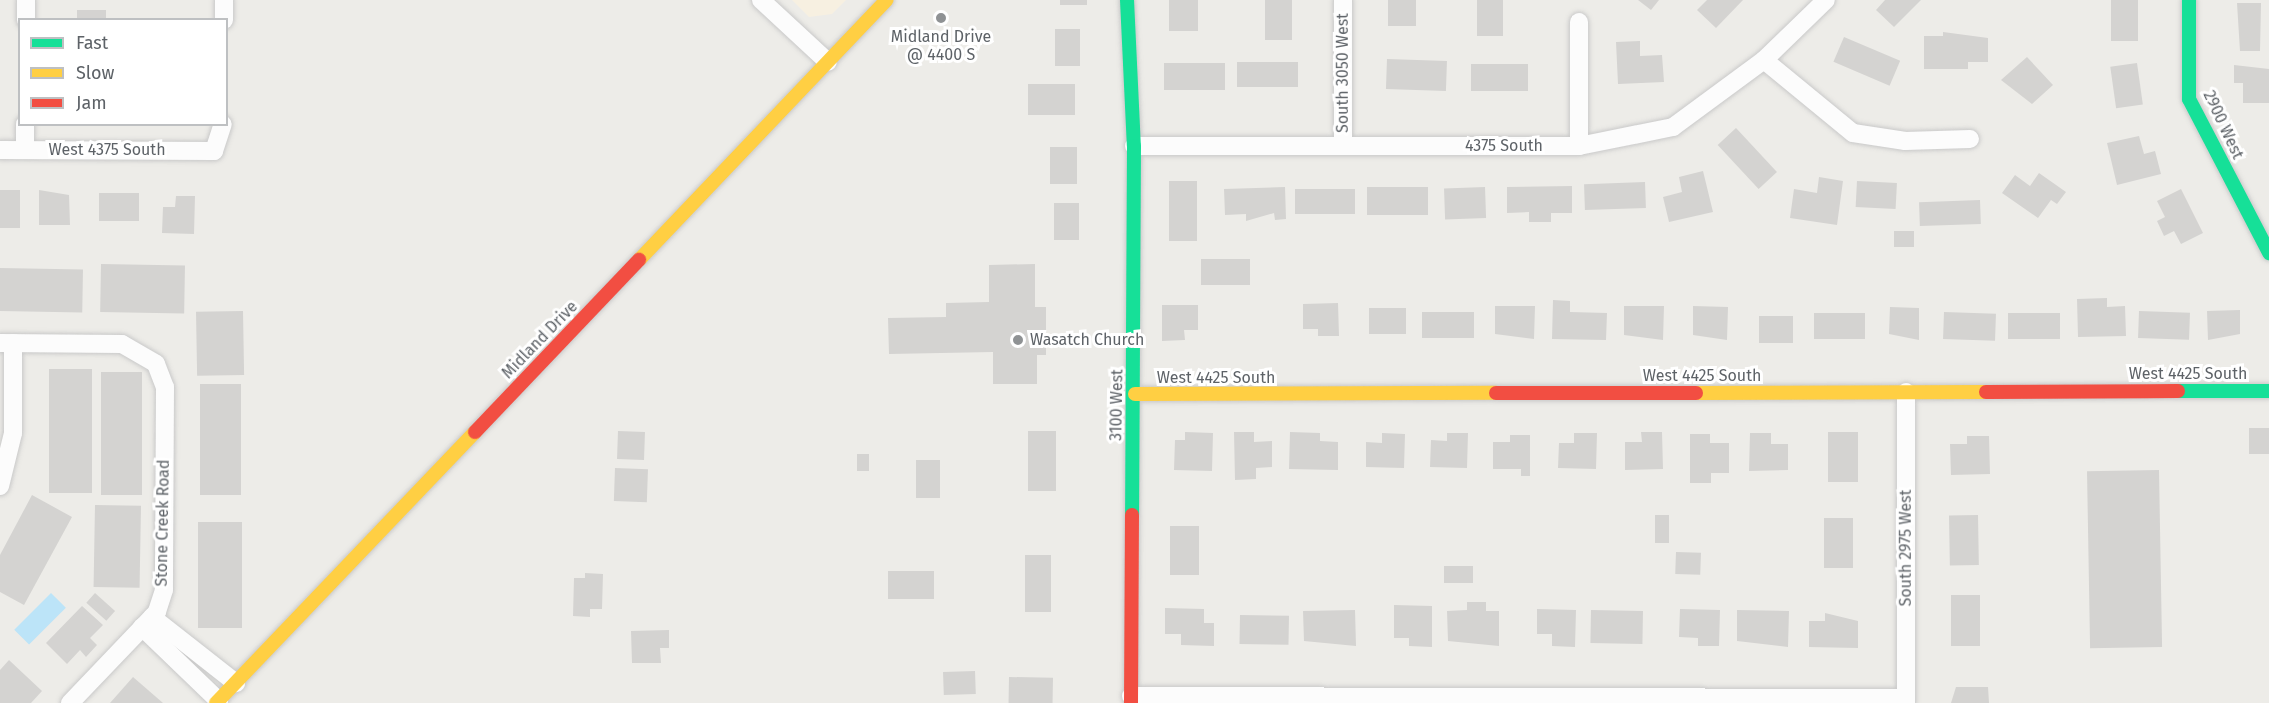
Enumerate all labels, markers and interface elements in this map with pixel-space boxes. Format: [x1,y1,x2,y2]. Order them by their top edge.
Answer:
marker: Midland Drive @ 4400 S [934,11,948,25]
street label: South 3050 West [1333,13,1353,133]
legend [18,18,228,126]
place label: Midland Drive @ 4400 S [891,27,991,65]
text: Fast [76,32,108,54]
text: Slow [76,62,114,84]
street label: 2900 West [2199,88,2247,162]
text: Jam [76,92,107,114]
street label: 4375 South [1465,136,1543,156]
street label: West 4375 South [48,140,166,160]
street label: Midland Drive [498,297,582,383]
place label: Wasatch Church [1030,330,1144,350]
marker: Wasatch Church [1011,333,1025,347]
street label: West 4425 South [2129,364,2247,384]
street label: West 4425 South [1643,366,1761,386]
street label: West 4425 South [1157,368,1275,388]
street label: 3100 West [1107,369,1127,441]
street label: Stone Creek Road [152,459,174,587]
street label: South 2975 West [1896,490,1916,606]

